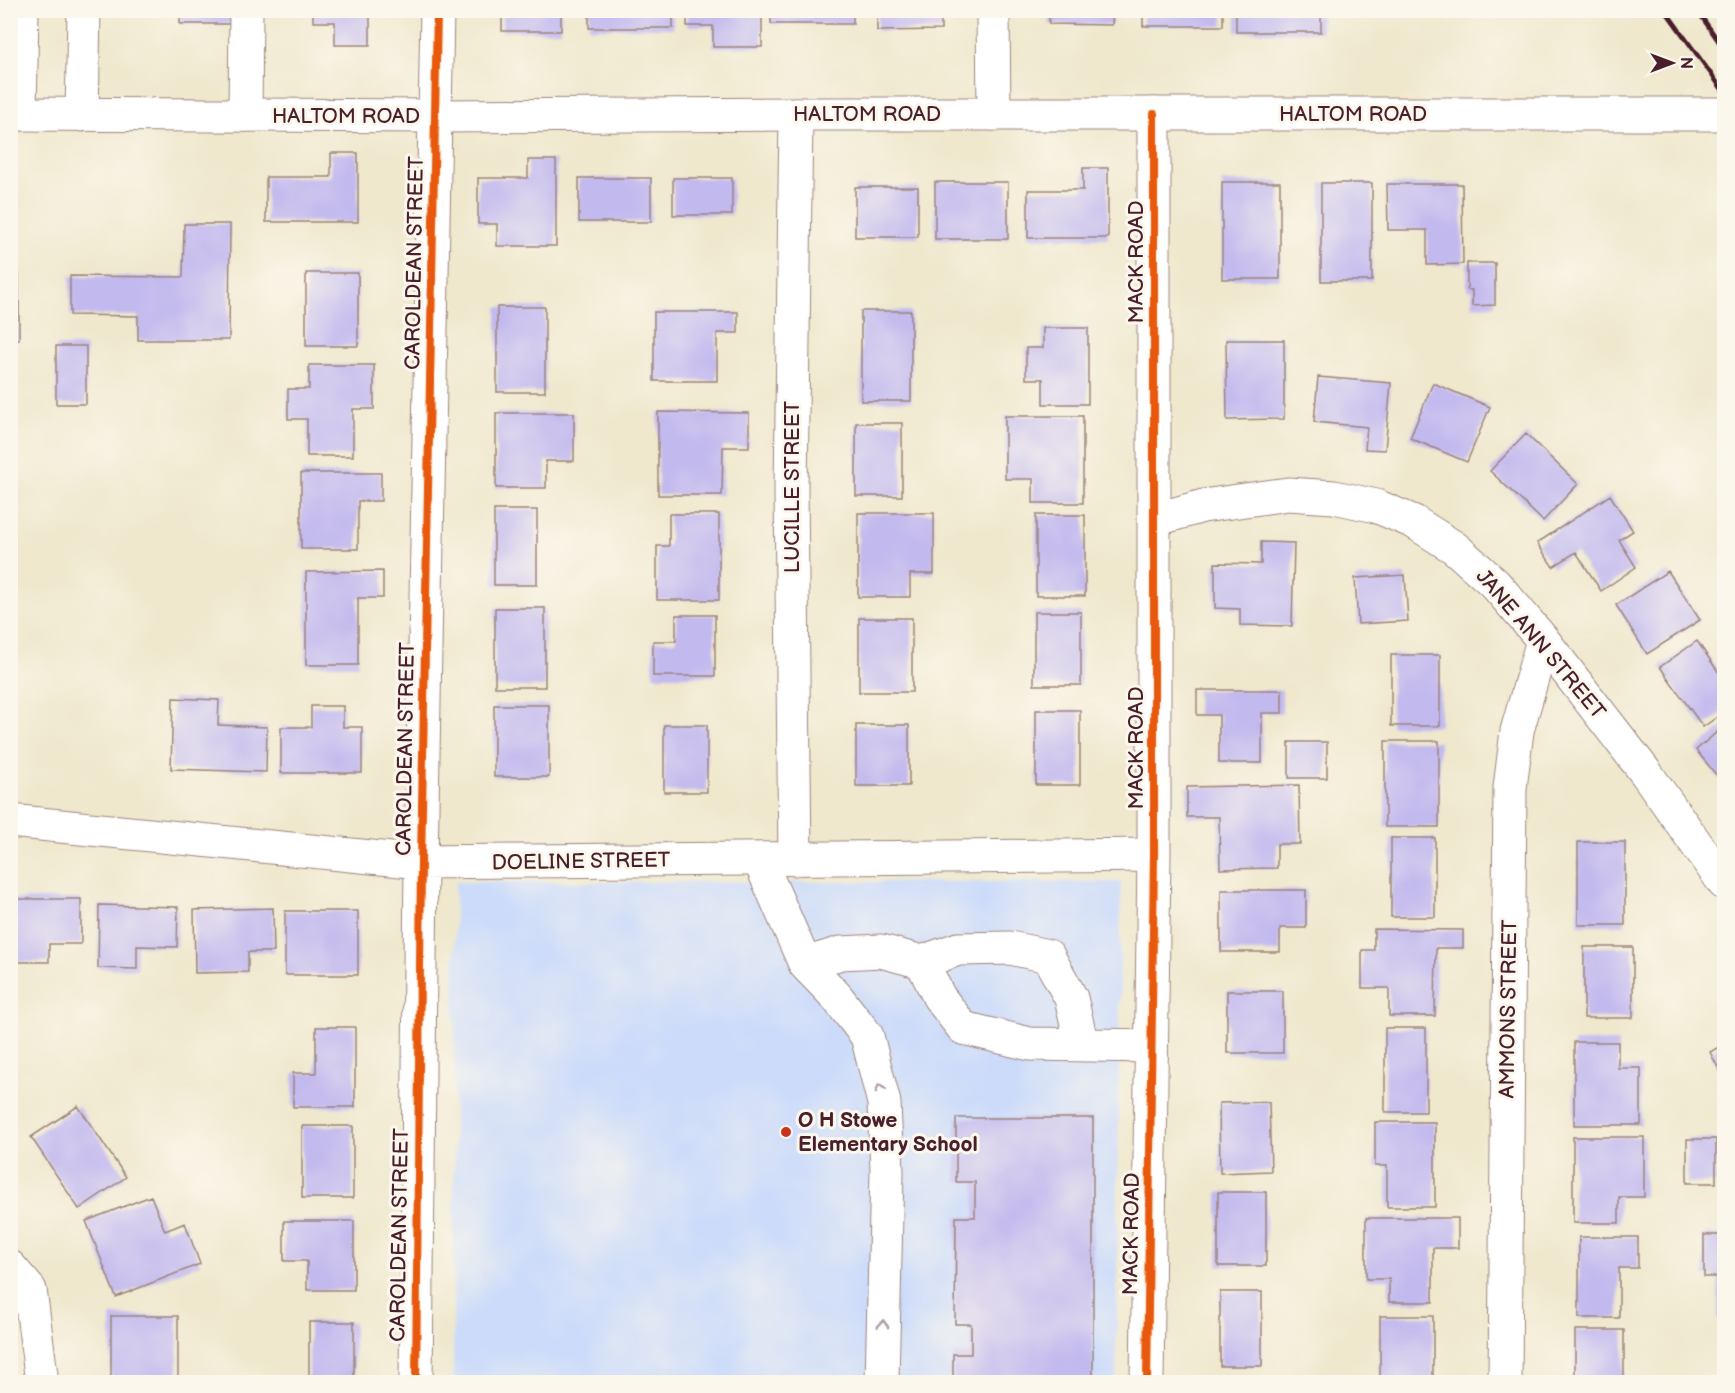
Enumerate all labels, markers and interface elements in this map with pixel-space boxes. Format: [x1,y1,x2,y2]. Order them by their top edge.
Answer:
north arrow [1642,33,1702,93]
text: N [1676,57,1695,69]
street label: HALTOM ROAD [793,102,941,127]
street label: HALTOM ROAD [1279,102,1427,127]
street label: HALTOM ROAD [272,104,420,129]
street label: CAROLDEAN STREET [400,155,429,370]
street label: MACK ROAD [1124,201,1149,323]
street label: LUCILLE STREET [780,400,805,573]
street label: JANE ANN STREET [1471,564,1611,725]
street label: CAROLDEAN STREET [391,641,420,856]
street label: MACK ROAD [1124,687,1149,809]
street label: DOELINE STREET [492,847,671,876]
street label: AMMONS STREET [1494,919,1523,1099]
one-way arrow [875,1083,887,1094]
place label: O H Stowe Elementary School [798,1108,978,1157]
marker: O H Stowe Elementary School [779,1125,793,1139]
street label: CAROLDEAN STREET [385,1127,414,1342]
street label: MACK ROAD [1118,1172,1145,1296]
one-way arrow [877,1320,890,1329]

